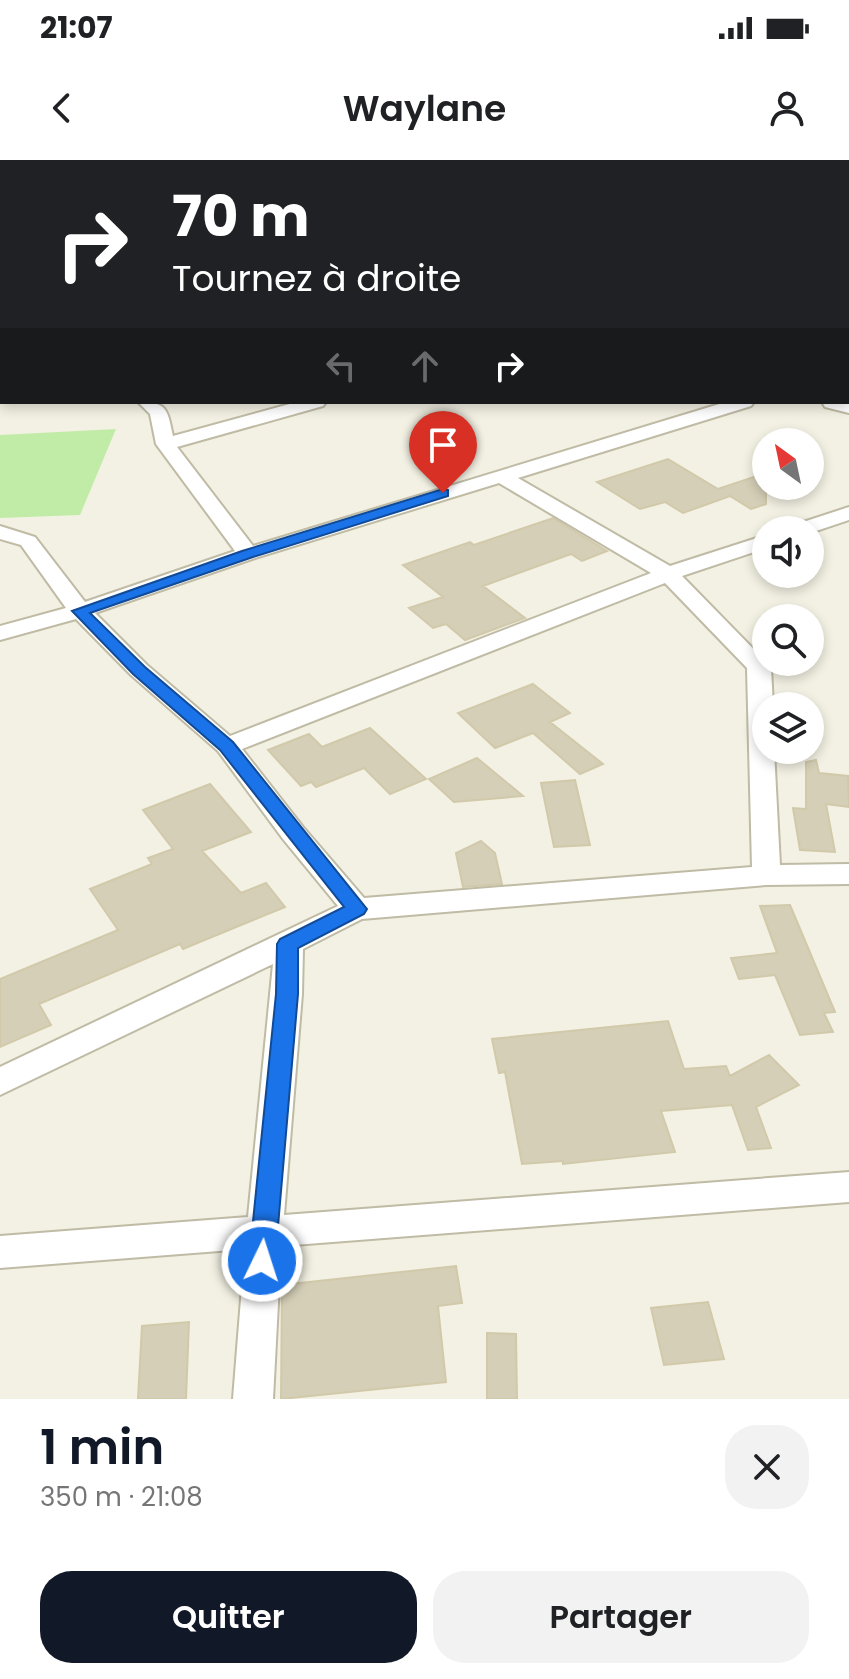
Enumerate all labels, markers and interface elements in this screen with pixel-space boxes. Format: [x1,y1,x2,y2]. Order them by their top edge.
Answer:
text: 21:07 [40,6,113,49]
text: Waylane [343,83,506,134]
icon: back [40,86,84,130]
icon: person [765,86,809,130]
text: 70 m [172,177,310,256]
icon: right [40,192,144,296]
text: Tournez à droite [172,253,461,304]
icon: left [319,344,363,388]
icon: ahead [403,344,447,388]
icon: right [487,344,531,388]
pin [409,411,477,493]
icon: arrive [421,423,465,467]
north arrow [752,428,824,500]
map controls [752,428,824,764]
button: sound [752,516,824,588]
button: search [752,604,824,676]
button: layers [752,692,824,764]
position arrow [220,1219,304,1303]
text: 1 min [40,1414,164,1481]
button: close [725,1425,809,1509]
text: 350 m · 21:08 [40,1479,203,1515]
button: Quitter [40,1571,417,1663]
button: Partager [433,1571,809,1663]

